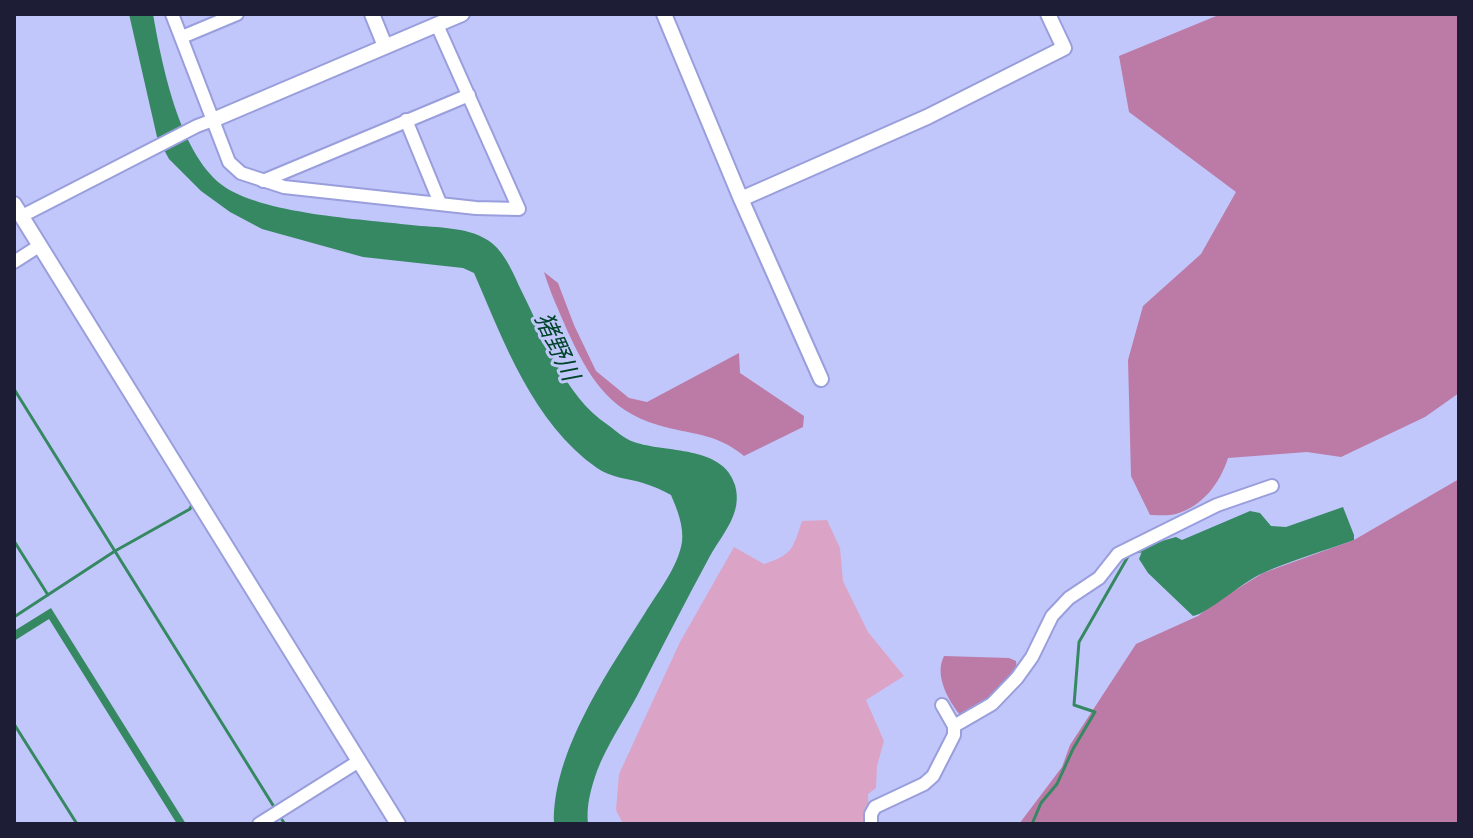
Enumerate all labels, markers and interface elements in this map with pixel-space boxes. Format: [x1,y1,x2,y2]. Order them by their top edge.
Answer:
water label: 猪野川 [528,308,584,386]

